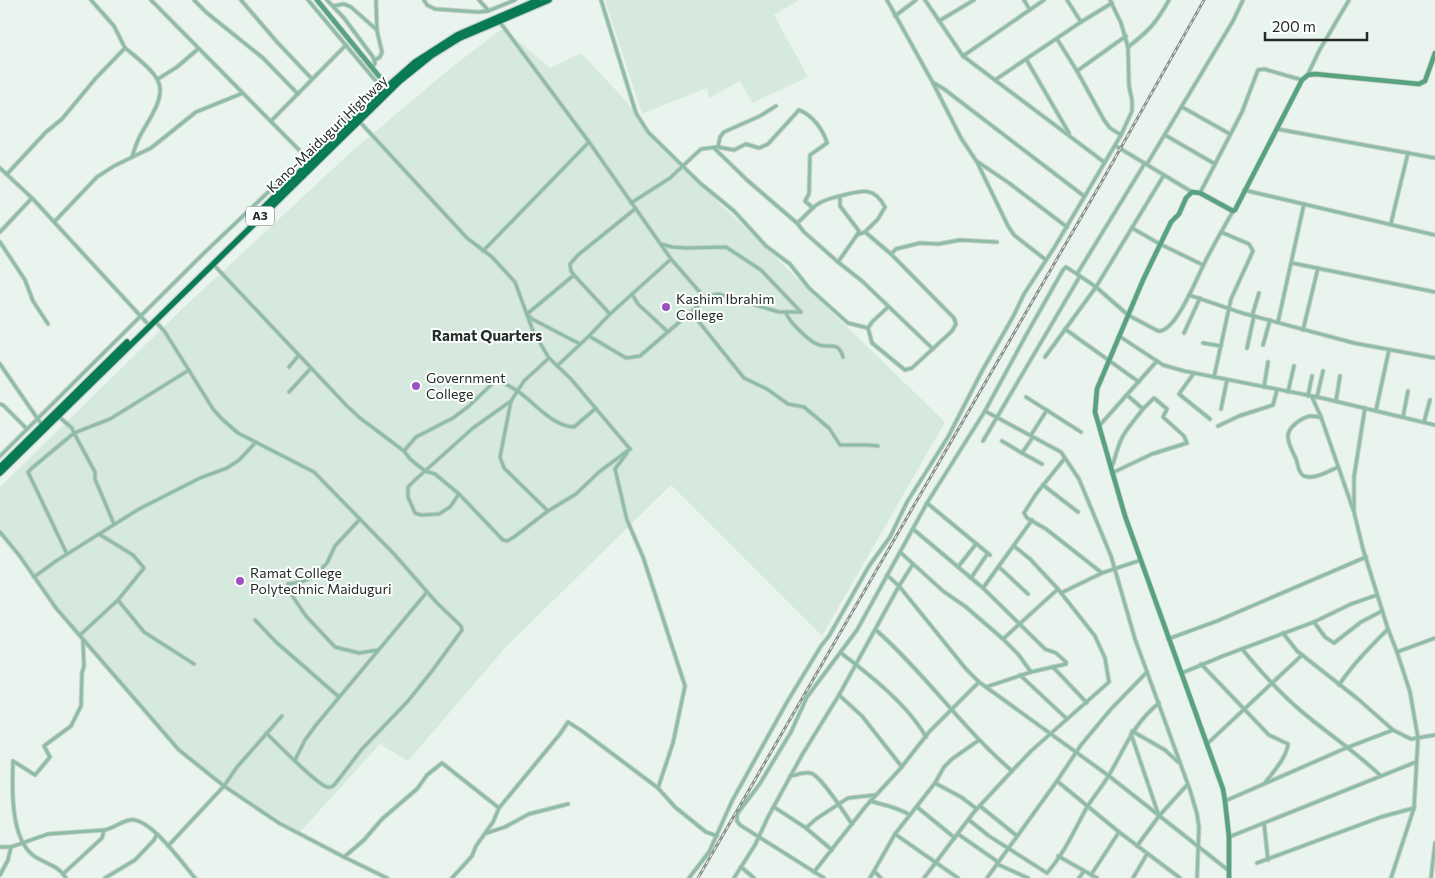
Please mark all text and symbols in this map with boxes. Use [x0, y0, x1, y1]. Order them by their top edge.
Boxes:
scale bar [1265, 10, 1368, 42]
text: 200 m [1272, 17, 1316, 35]
street label: Kano-Maiduguri Highway [263, 71, 391, 196]
road number: A3 [246, 207, 274, 226]
place label: Kashim Ibrahim College [676, 290, 774, 323]
marker: Kashim Ibrahim College [660, 301, 672, 313]
district label: Ramat Quarters [432, 326, 542, 344]
place label: Government College [426, 369, 506, 402]
marker: Government College [410, 380, 422, 392]
place label: Ramat College Polytechnic Maiduguri [250, 564, 392, 597]
marker: Ramat College Polytechnic Maiduguri [234, 575, 246, 587]

